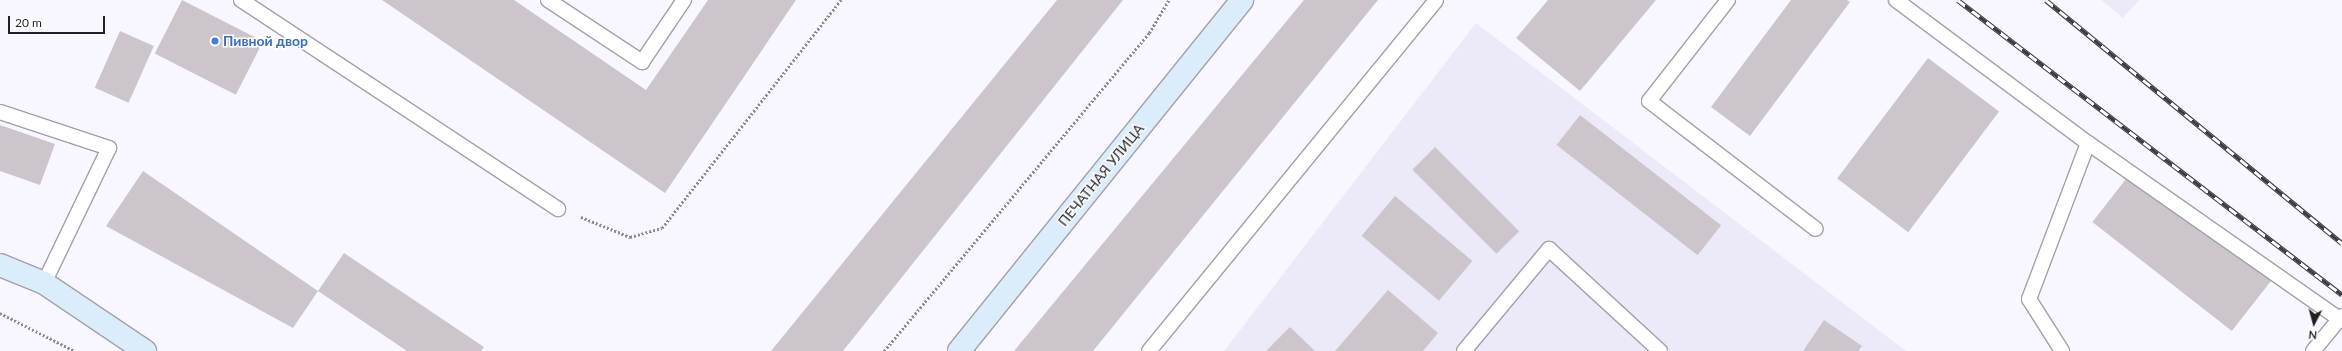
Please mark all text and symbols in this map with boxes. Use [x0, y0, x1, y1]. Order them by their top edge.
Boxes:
scale bar [10, 8, 107, 34]
text: 20 m [15, 15, 42, 30]
place label: Пивной двор [223, 33, 308, 49]
marker: Пивной двор [210, 36, 220, 46]
street label: ПЕЧАТНАЯ УЛИЦА [1055, 121, 1147, 229]
north arrow [2294, 303, 2334, 343]
text: N [2308, 329, 2318, 342]

